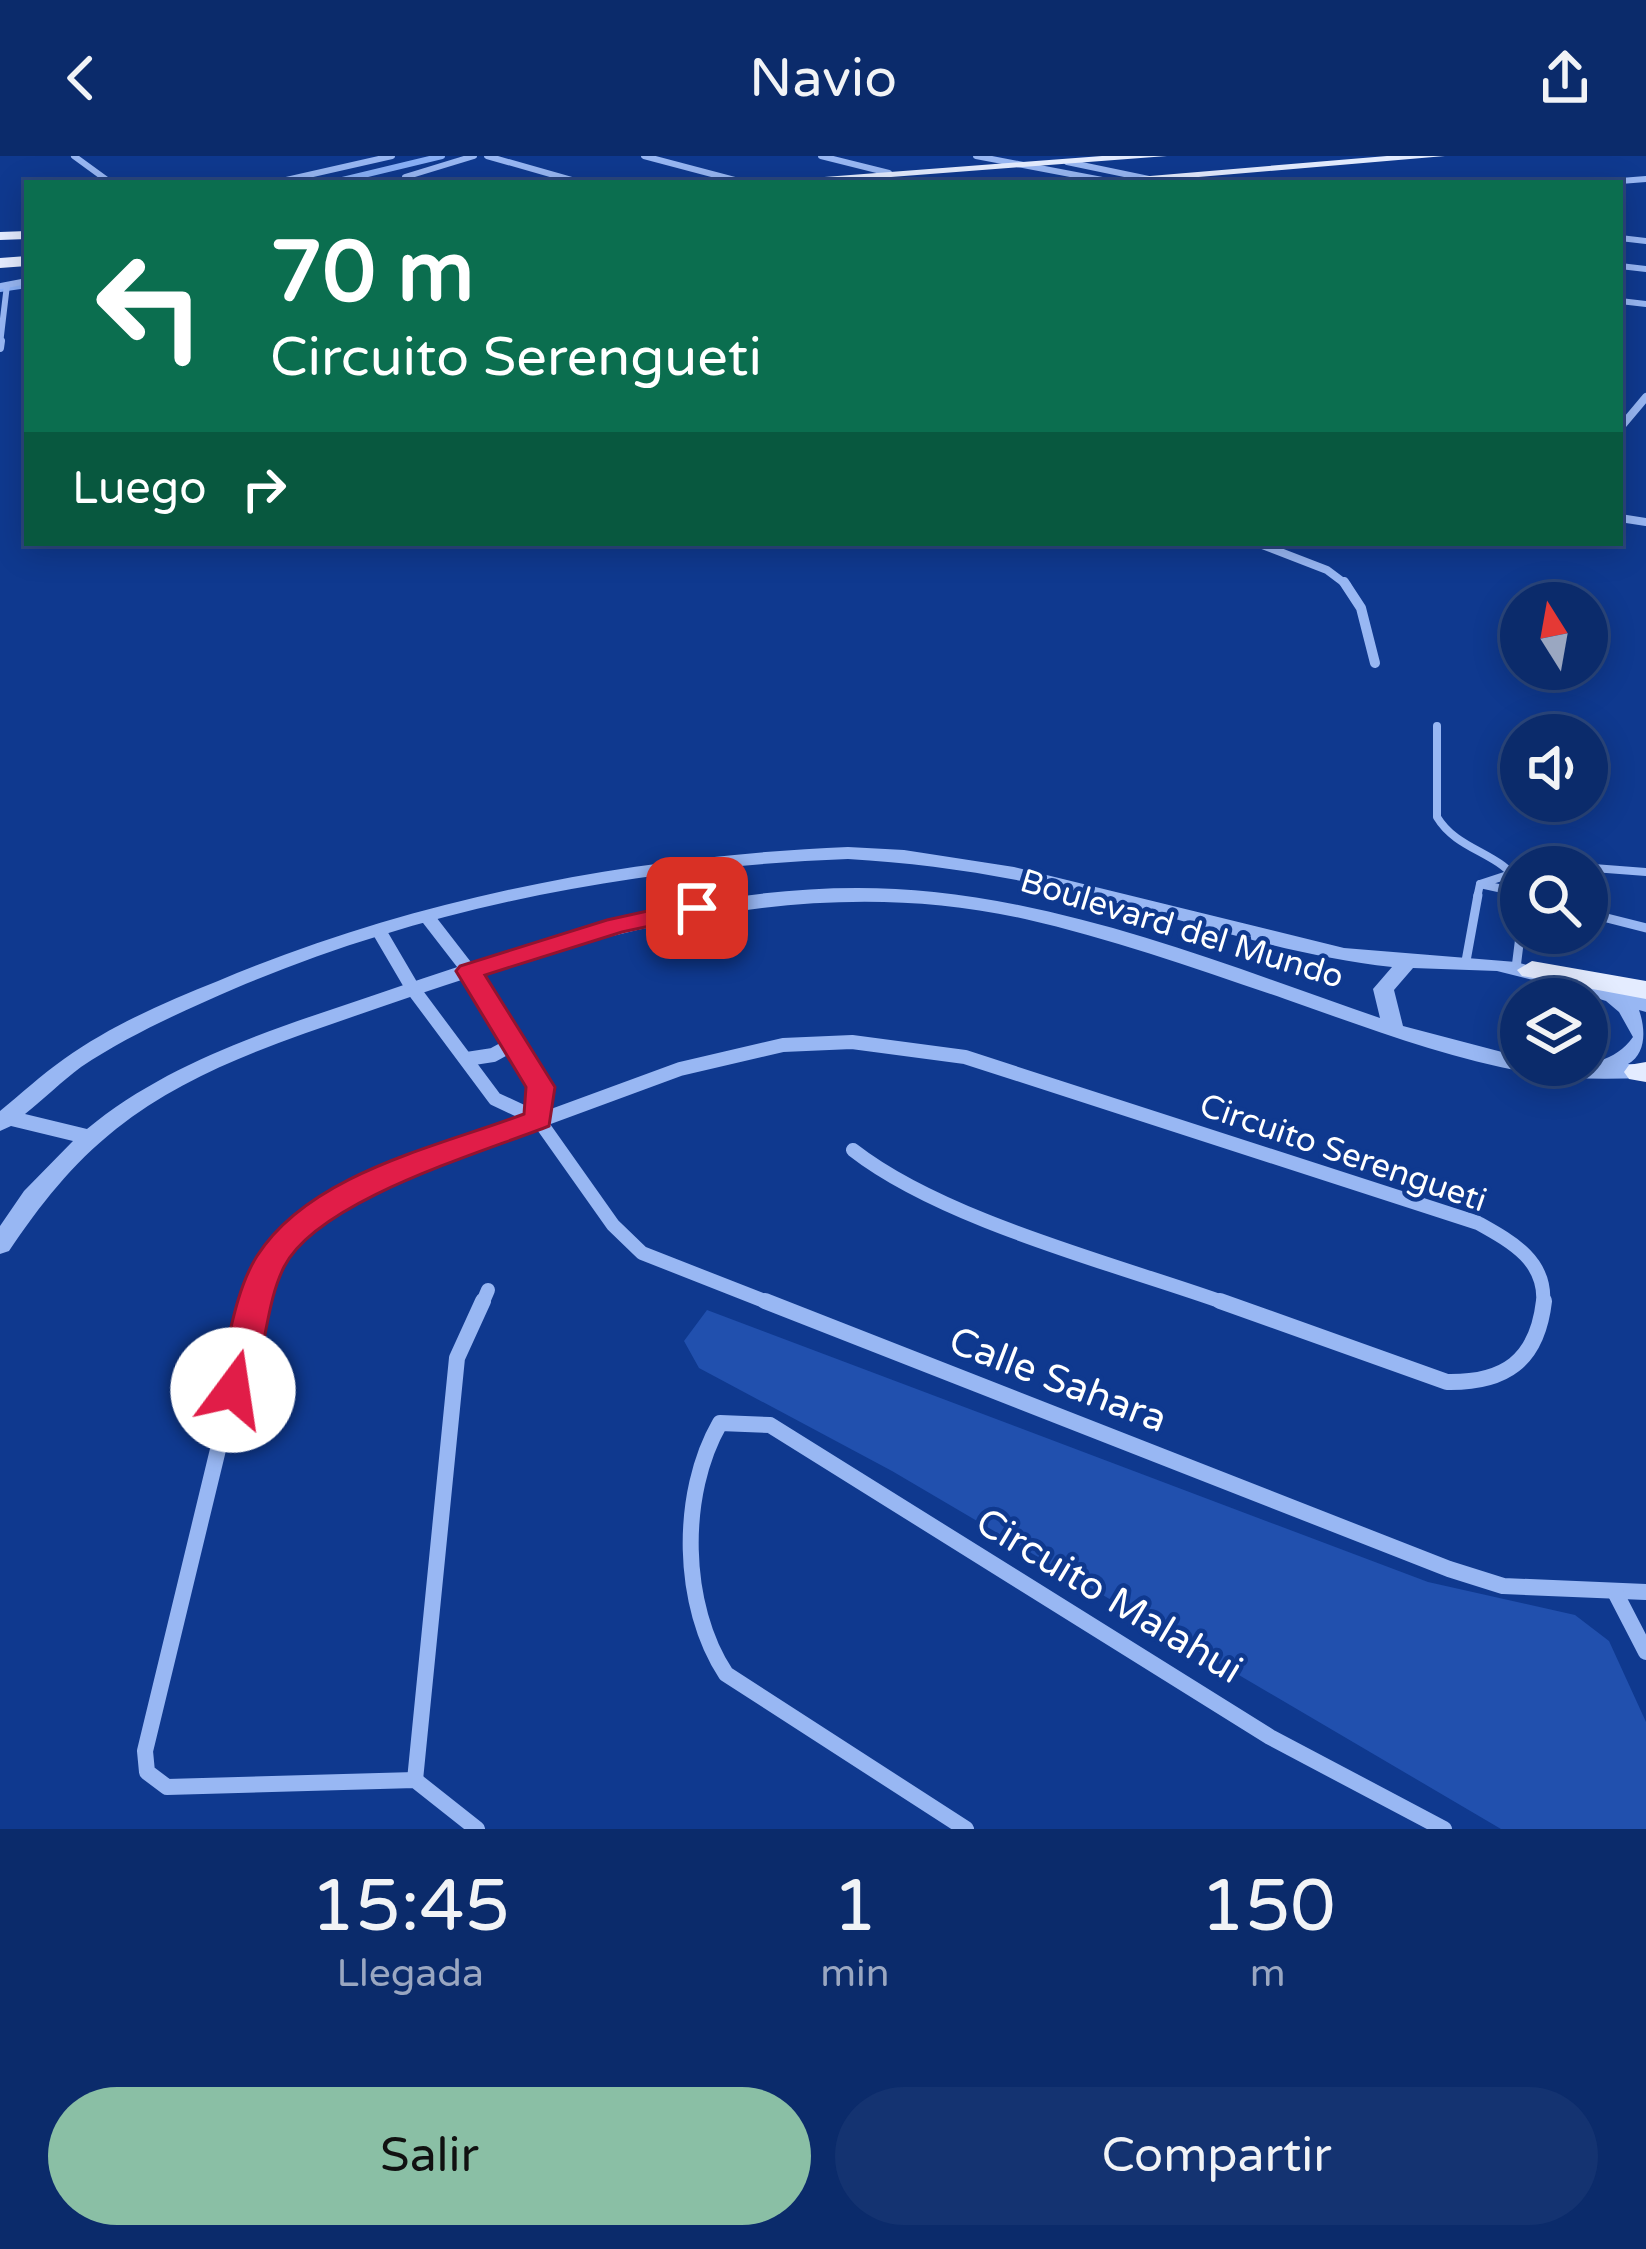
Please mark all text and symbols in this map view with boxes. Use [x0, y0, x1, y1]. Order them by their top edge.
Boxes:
icon: back [48, 45, 114, 111]
icon: share [1532, 45, 1598, 111]
text: Navio [749, 46, 897, 111]
text: 70 m [270, 223, 474, 324]
icon: left [72, 228, 228, 384]
text: Circuito Serengueti [270, 325, 762, 390]
icon: right [231, 456, 297, 522]
text: Luego [72, 462, 207, 516]
north arrow [1500, 582, 1608, 690]
map controls [1500, 582, 1608, 1086]
button: sound [1500, 714, 1608, 822]
button: search [1500, 846, 1608, 954]
pin [646, 857, 748, 959]
street label: Boulevard del Mundo [1016, 861, 1348, 997]
icon: arrive [664, 875, 730, 941]
button: layers [1500, 978, 1608, 1086]
street label: Circuito Serengueti [1195, 1086, 1491, 1220]
street label: Calle Sahara [943, 1317, 1173, 1443]
position arrow [170, 1327, 296, 1453]
street label: Circuito Malahui [967, 1498, 1251, 1694]
text: 15:45 [310, 1864, 510, 1951]
text: 1 [832, 1864, 878, 1951]
text: 150 [1200, 1864, 1336, 1951]
text: Llegada [337, 1950, 484, 1997]
text: min [820, 1950, 890, 1997]
text: m [1250, 1950, 1286, 1997]
button: Salir [48, 2087, 811, 2225]
button: Compartir [835, 2087, 1598, 2225]

